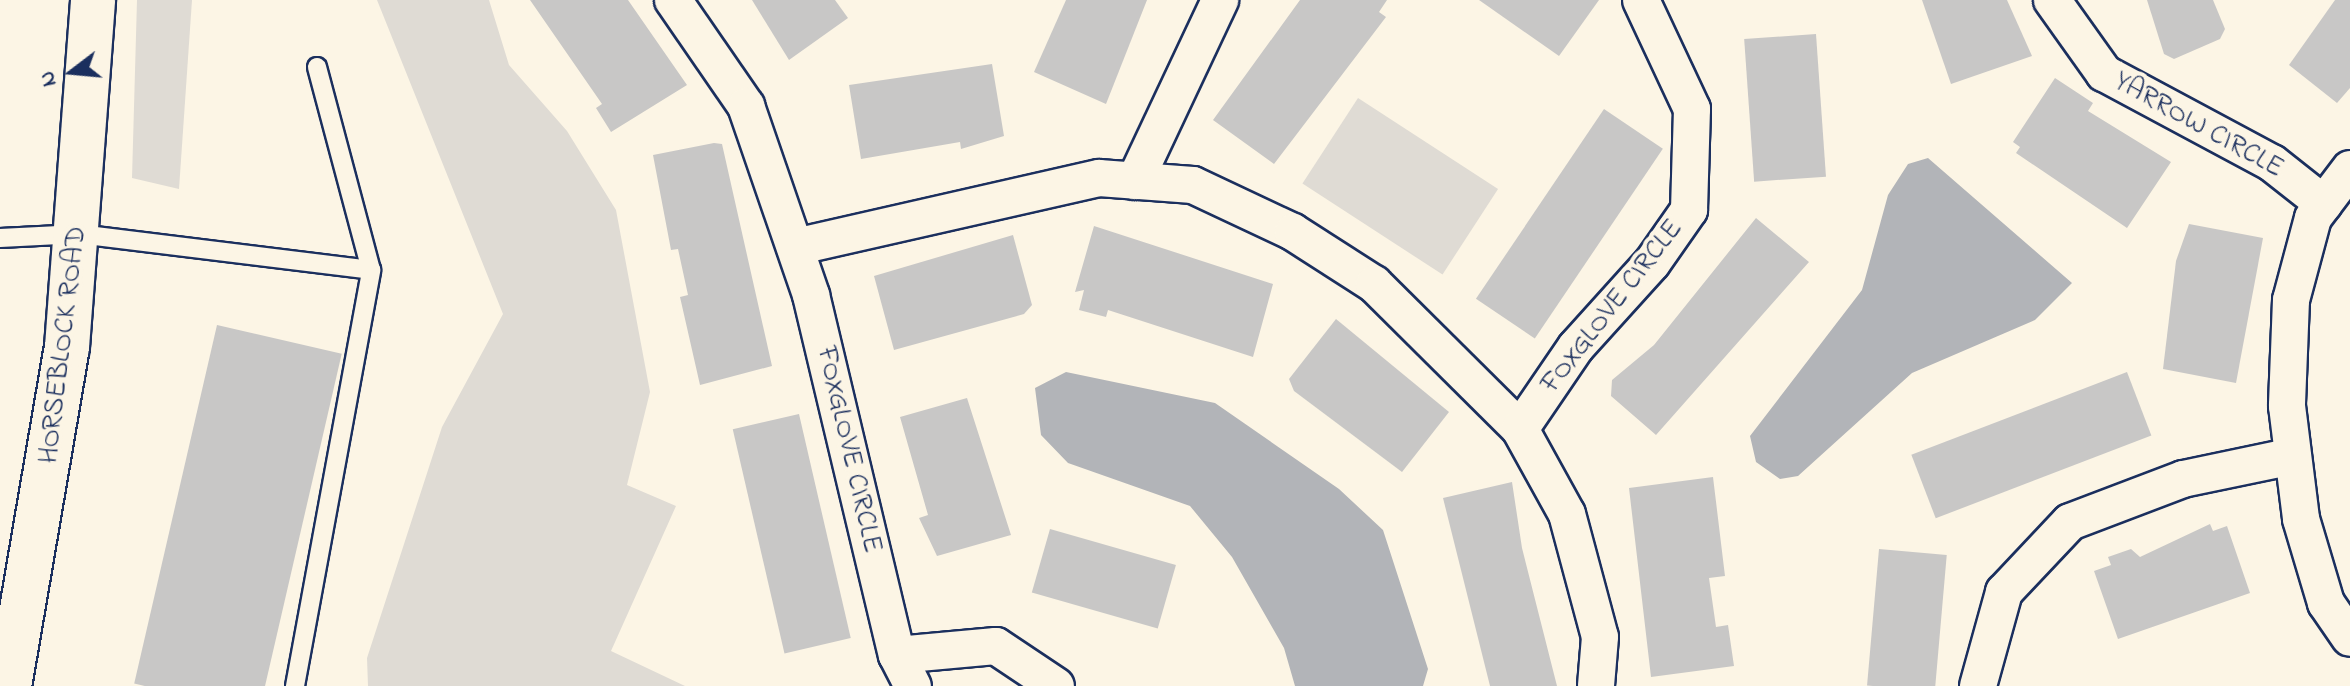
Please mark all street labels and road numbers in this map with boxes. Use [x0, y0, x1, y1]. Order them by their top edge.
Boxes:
street label: YARROW CIRCLE [2107, 66, 2289, 186]
street label: FOXGLOVE CIRCLE [1535, 214, 1691, 400]
street label: HORSEBLOCK ROAD [33, 224, 95, 466]
street label: FOXGLOVE CIRCLE [808, 343, 888, 557]

